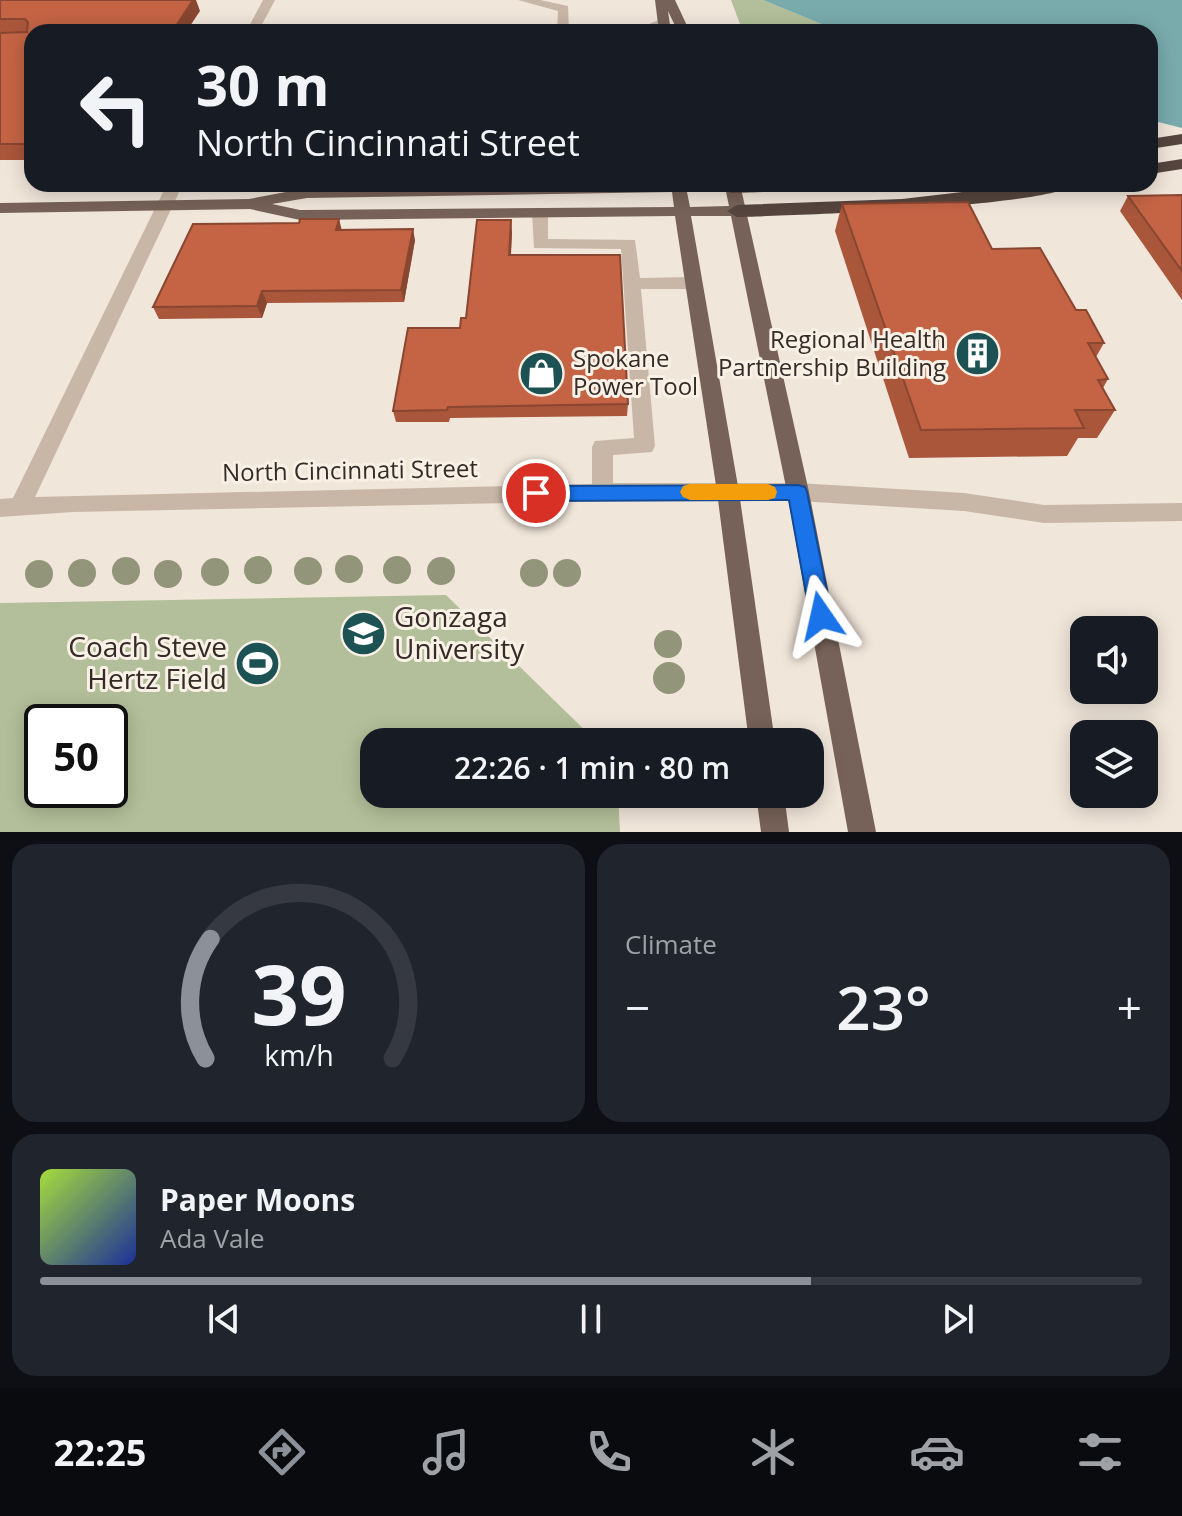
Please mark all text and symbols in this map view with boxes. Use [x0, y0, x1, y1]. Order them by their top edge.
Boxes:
text: 30 m [196, 46, 330, 122]
icon: left [64, 56, 168, 160]
text: North Cincinnati Street [196, 118, 580, 167]
place label: Regional Health Partnership Building [718, 322, 946, 383]
building icon: Regional Health Partnership Building [953, 330, 1001, 378]
place label: Spokane Power Tool [573, 341, 698, 402]
shop icon: Spokane Power Tool [518, 349, 566, 397]
street label: North Cincinnati Street [222, 451, 478, 488]
pin [502, 459, 570, 527]
icon: arrive [514, 471, 558, 515]
position arrow [779, 574, 863, 658]
place label: Gonzaga University [394, 597, 525, 667]
school or university icon: Gonzaga University [339, 609, 387, 657]
map controls [1070, 616, 1158, 808]
button: sound [1070, 616, 1158, 704]
place label: Coach Steve Hertz Field [68, 627, 227, 697]
sports icon: Coach Steve Hertz Field [234, 639, 282, 687]
speed limit sign: 50 [24, 704, 128, 808]
button: layers [1070, 720, 1158, 808]
text: 22:26 · 1 min · 80 m [454, 747, 730, 788]
text: Climate [625, 926, 717, 962]
text: 39 [251, 936, 346, 1049]
text: 23° [836, 966, 931, 1048]
text: − [625, 977, 650, 1037]
text: + [1117, 977, 1142, 1037]
text: km/h [264, 1035, 333, 1074]
text: Paper Moons [160, 1179, 355, 1220]
text: Ada Vale [160, 1220, 265, 1256]
icon: previous [202, 1297, 246, 1341]
icon: pause [569, 1297, 613, 1341]
icon: next [936, 1297, 980, 1341]
icon: directions [254, 1424, 310, 1480]
icon: music [418, 1424, 474, 1480]
icon: phone [581, 1424, 637, 1480]
icon: climate [745, 1424, 801, 1480]
icon: car [909, 1424, 965, 1480]
icon: filters [1072, 1424, 1128, 1480]
text: 22:25 [54, 1428, 146, 1477]

